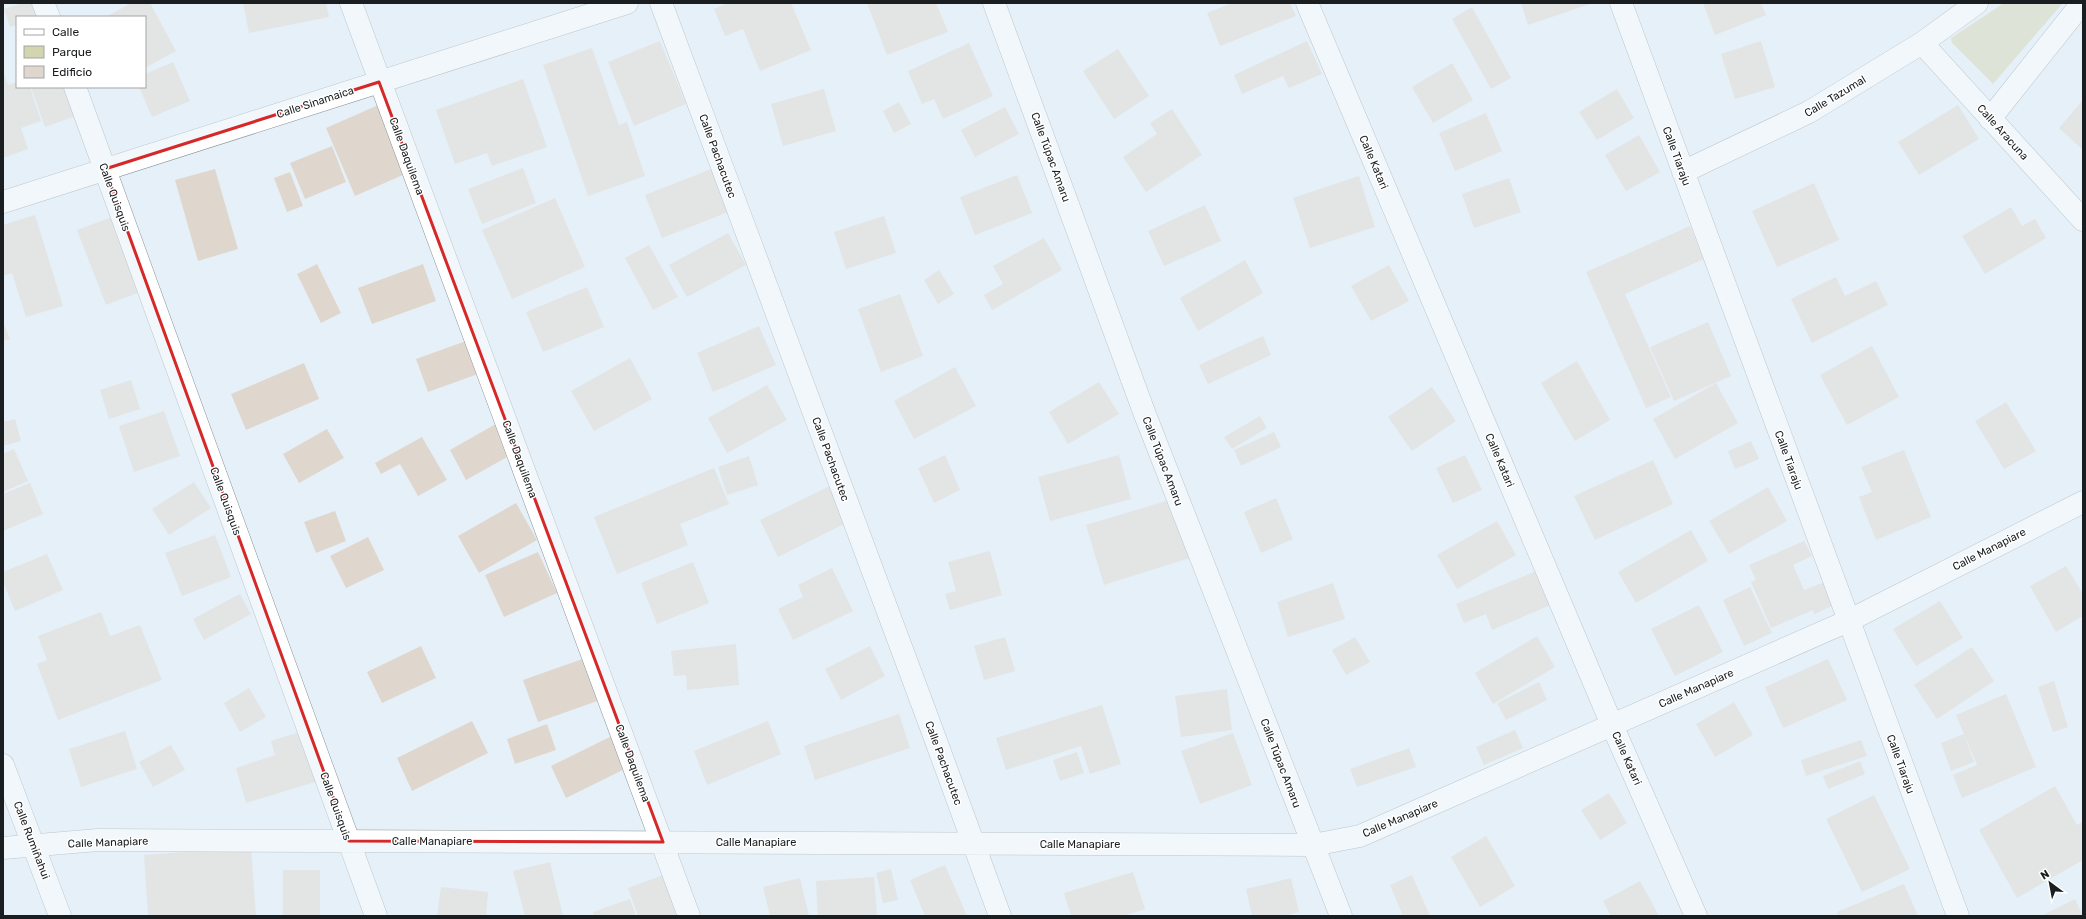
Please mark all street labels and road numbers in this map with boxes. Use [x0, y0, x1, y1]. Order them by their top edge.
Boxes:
street label: Calle Tazumal [1802, 73, 1868, 120]
street label: Calle Sinamaica [275, 84, 355, 121]
street label: Calle Aracuna [1974, 102, 2031, 163]
street label: Calle Túpac Amaru [1028, 111, 1073, 204]
street label: Calle Pachacutec [696, 112, 739, 200]
street label: Calle Daquilema [386, 116, 427, 197]
street label: Calle Tiaraju [1660, 125, 1693, 188]
street label: Calle Katari [1356, 133, 1391, 191]
street label: Calle Quisquis [96, 161, 133, 233]
street label: Calle Pachacutec [809, 415, 852, 503]
street label: Calle Túpac Amaru [1140, 415, 1186, 508]
street label: Calle Daquilema [499, 419, 540, 500]
street label: Calle Tiaraju [1772, 429, 1805, 492]
street label: Calle Katari [1482, 431, 1517, 489]
street label: Calle Quisquis [207, 465, 244, 537]
street label: Calle Manapiare [1950, 525, 2028, 574]
street label: Calle Manapiare [1657, 666, 1736, 711]
street label: Calle Túpac Amaru [1258, 717, 1304, 810]
street label: Calle Pachacutec [922, 719, 965, 807]
street label: Calle Daquilema [612, 723, 653, 804]
street label: Calle Katari [1609, 729, 1644, 787]
street label: Calle Tiaraju [1884, 733, 1917, 796]
street label: Calle Quisquis [317, 770, 354, 842]
street label: Calle Manapiare [1361, 797, 1440, 840]
street label: Calle Rumiñahui [11, 799, 52, 881]
street label: Calle Manapiare [67, 835, 149, 850]
street label: Calle Manapiare [392, 835, 472, 848]
street label: Calle Manapiare [716, 836, 796, 849]
street label: Calle Manapiare [1040, 838, 1120, 851]

